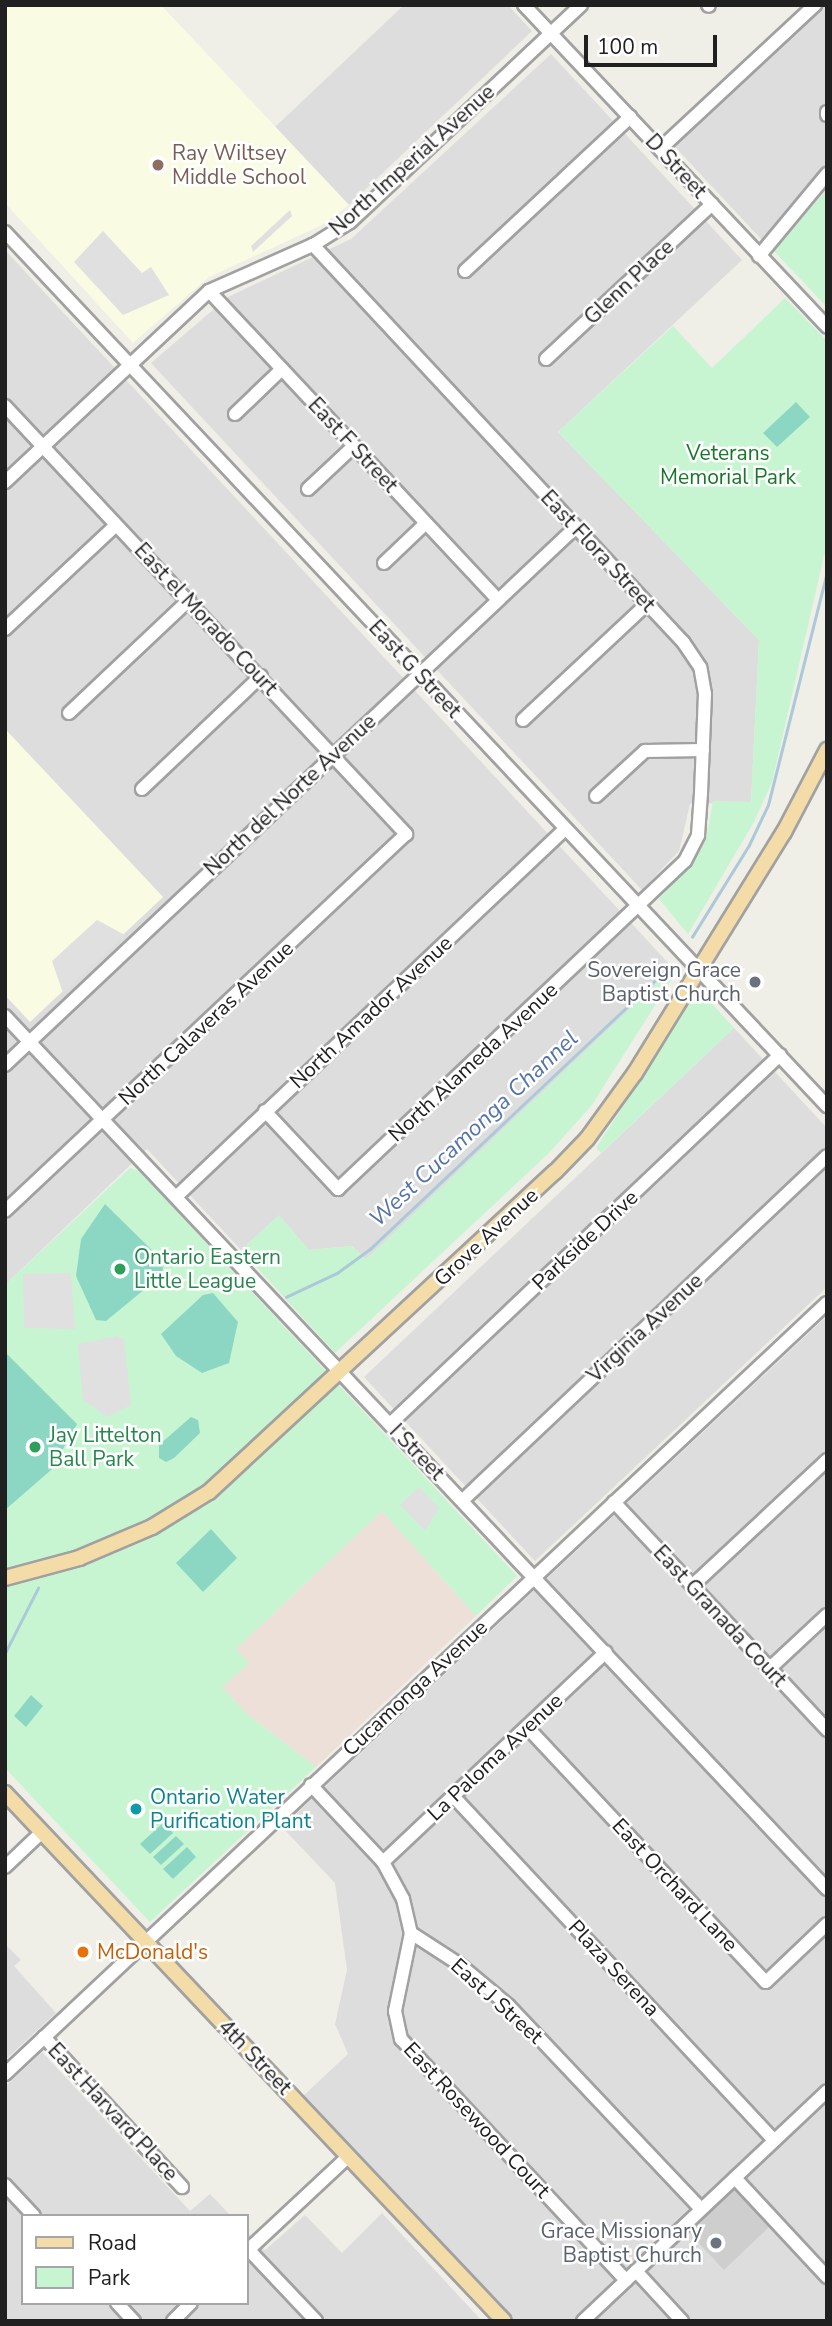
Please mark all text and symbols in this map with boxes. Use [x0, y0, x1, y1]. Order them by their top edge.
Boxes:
scale bar [587, 21, 720, 65]
text: 100 m [597, 33, 658, 61]
street label: North Imperial Avenue [324, 79, 500, 241]
street label: D Street [640, 129, 712, 203]
place label: Ray Wiltsey Middle School [172, 140, 306, 190]
marker: Ray Wiltsey Middle School [150, 157, 166, 173]
street label: Glenn Place [579, 234, 679, 330]
street label: East F Street [303, 392, 403, 498]
park label: Veterans Memorial Park [660, 440, 796, 490]
street label: East Flora Street [535, 485, 661, 617]
street label: East el Morado Court [129, 538, 283, 700]
street label: East G Street [364, 615, 466, 723]
street label: North del Norte Avenue [199, 709, 381, 881]
street label: North Amador Avenue [285, 930, 457, 1094]
street label: North Calaveras Avenue [113, 936, 299, 1110]
place label: Sovereign Grace Baptist Church [587, 957, 741, 1007]
marker: Sovereign Grace Baptist Church [747, 974, 763, 990]
street label: North Alameda Avenue [383, 977, 563, 1147]
water label: West Cucamonga Channel [364, 1025, 584, 1233]
street label: Grove Avenue [429, 1182, 543, 1292]
street label: Parkside Drive [527, 1185, 643, 1295]
place label: Ontario Eastern Little League [134, 1244, 281, 1294]
marker: Ontario Eastern Little League [112, 1261, 128, 1277]
street label: Virginia Avenue [582, 1268, 708, 1388]
street label: I Street [384, 1419, 450, 1485]
place label: Jay Littelton Ball Park [49, 1422, 162, 1472]
marker: Jay Littelton Ball Park [27, 1439, 43, 1455]
street label: East Granada Court [648, 1540, 792, 1692]
street label: Cucamonga Avenue [338, 1615, 492, 1761]
street label: La Paloma Avenue [422, 1688, 568, 1826]
place label: Ontario Water Purification Plant [150, 1784, 311, 1834]
marker: Ontario Water Purification Plant [128, 1801, 144, 1817]
street label: East Orchard Lane [607, 1813, 743, 1957]
street label: Plaza Serena [563, 1915, 665, 2021]
place label: McDonald's [97, 1939, 208, 1965]
marker: McDonald's [75, 1944, 91, 1960]
street label: East J Street [446, 1953, 548, 2049]
street label: 4th Street [213, 2014, 297, 2100]
street label: East Rosewood Court [398, 2037, 556, 2203]
street label: East Harvard Place [43, 2038, 183, 2186]
legend [21, 2214, 248, 2305]
place label: Grace Missionary Baptist Church [541, 2218, 702, 2268]
text: Road [88, 2229, 137, 2257]
marker: Grace Missionary Baptist Church [708, 2235, 724, 2251]
text: Park [88, 2264, 130, 2292]

